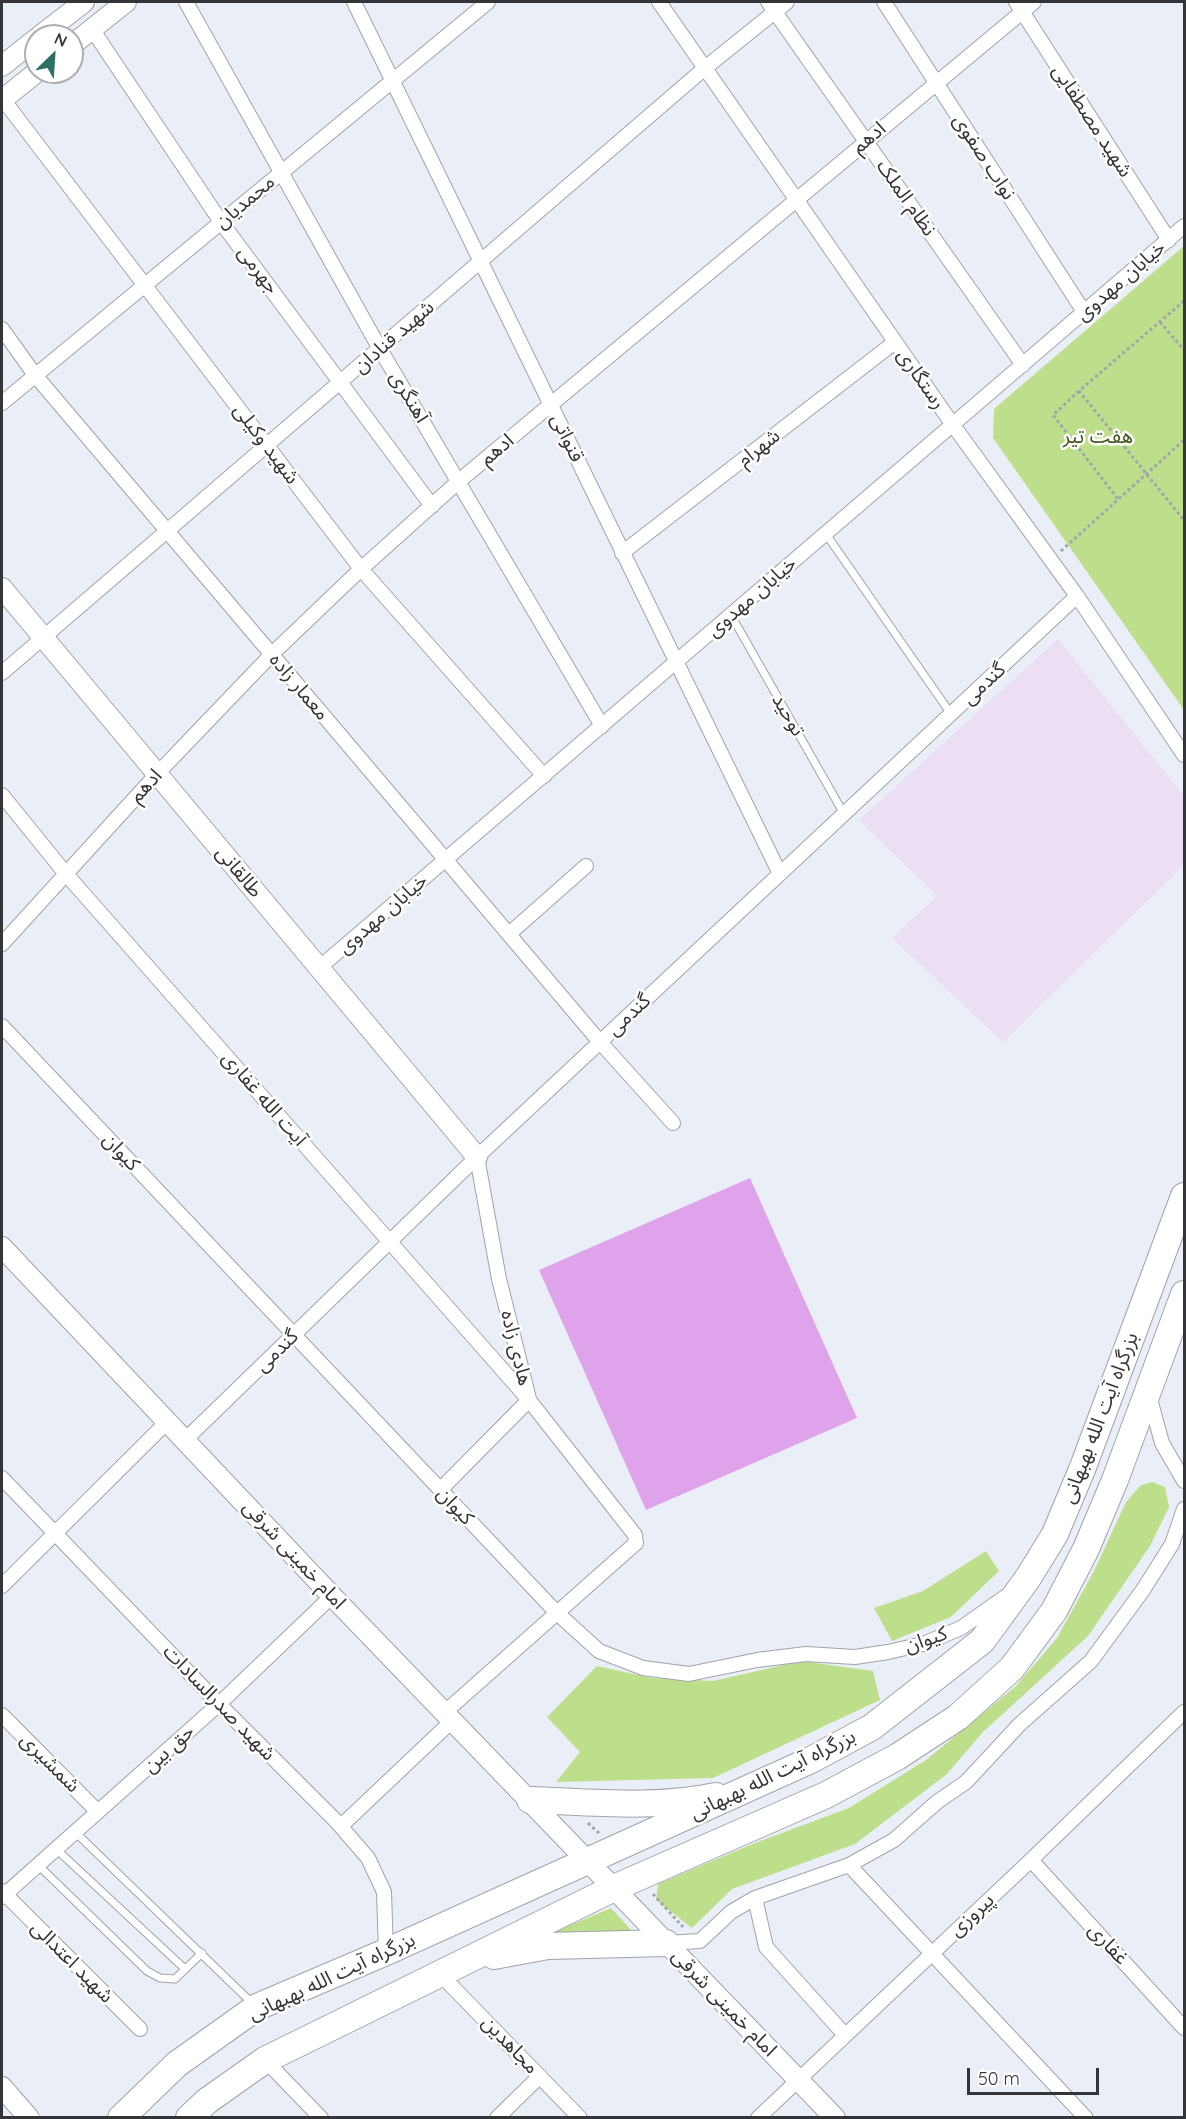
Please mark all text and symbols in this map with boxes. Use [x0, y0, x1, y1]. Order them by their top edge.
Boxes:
north arrow [24, 24, 84, 84]
text: N [51, 28, 70, 51]
street label: شهید مصطفایی [1047, 60, 1137, 182]
street label: نواب صفوی [947, 110, 1021, 204]
street label: ادهم [847, 117, 891, 159]
street label: نظام الملک [871, 155, 941, 241]
street label: محمدیان [210, 170, 280, 234]
street label: خیابان مهدوی [1071, 236, 1171, 326]
street label: جهرمی [232, 241, 284, 299]
street label: شهید قنادان [349, 295, 439, 379]
street label: رستگاری [892, 344, 950, 414]
street label: آهنگری [384, 367, 434, 427]
street label: شهید وکیلی [228, 399, 304, 489]
street label: قنواتی [545, 410, 589, 466]
street label: شهرام [733, 424, 785, 472]
park label: هفت تیر [1063, 425, 1133, 449]
street label: ادهم [475, 429, 519, 471]
street label: خیابان مهدوی [702, 552, 802, 642]
street label: معمار زاده [264, 649, 334, 725]
street label: گندمی [957, 658, 1011, 710]
street label: توحید [766, 689, 810, 741]
street label: ادهم [125, 764, 167, 808]
street label: طالقانی [210, 841, 268, 903]
street label: خیابان مهدوی [333, 869, 433, 959]
street label: گندمی [602, 989, 656, 1041]
street label: آیت الله غفاری [216, 1047, 312, 1151]
street label: کیوان [97, 1128, 145, 1176]
street label: هادی زاده [495, 1308, 537, 1388]
street label: گندمی [250, 1325, 304, 1377]
street label: بزرگراه آیت الله بهبهانی [1056, 1329, 1144, 1507]
street label: کیوان [431, 1482, 479, 1530]
street label: امام خمینی شرقی [237, 1495, 351, 1615]
street label: کیوان [901, 1622, 951, 1658]
street label: شهید صدرالسادات [158, 1640, 280, 1766]
street label: حق بین [138, 1720, 200, 1778]
street label: بزرگراه آیت الله بهبهانی [686, 1724, 860, 1826]
street label: شمشیری [15, 1728, 85, 1798]
street label: پیروزی [944, 1888, 1000, 1942]
street label: شهید اعتدالی [26, 1916, 118, 2008]
street label: غفاری [1083, 1918, 1133, 1970]
street label: بزرگراه آیت الله بهبهانی [245, 1928, 419, 2026]
street label: امام خمینی شرقی [666, 1944, 782, 2062]
street label: مجاهدین [476, 2011, 544, 2079]
scale bar [970, 2056, 1102, 2094]
text: 50 m [978, 2067, 1020, 2090]

